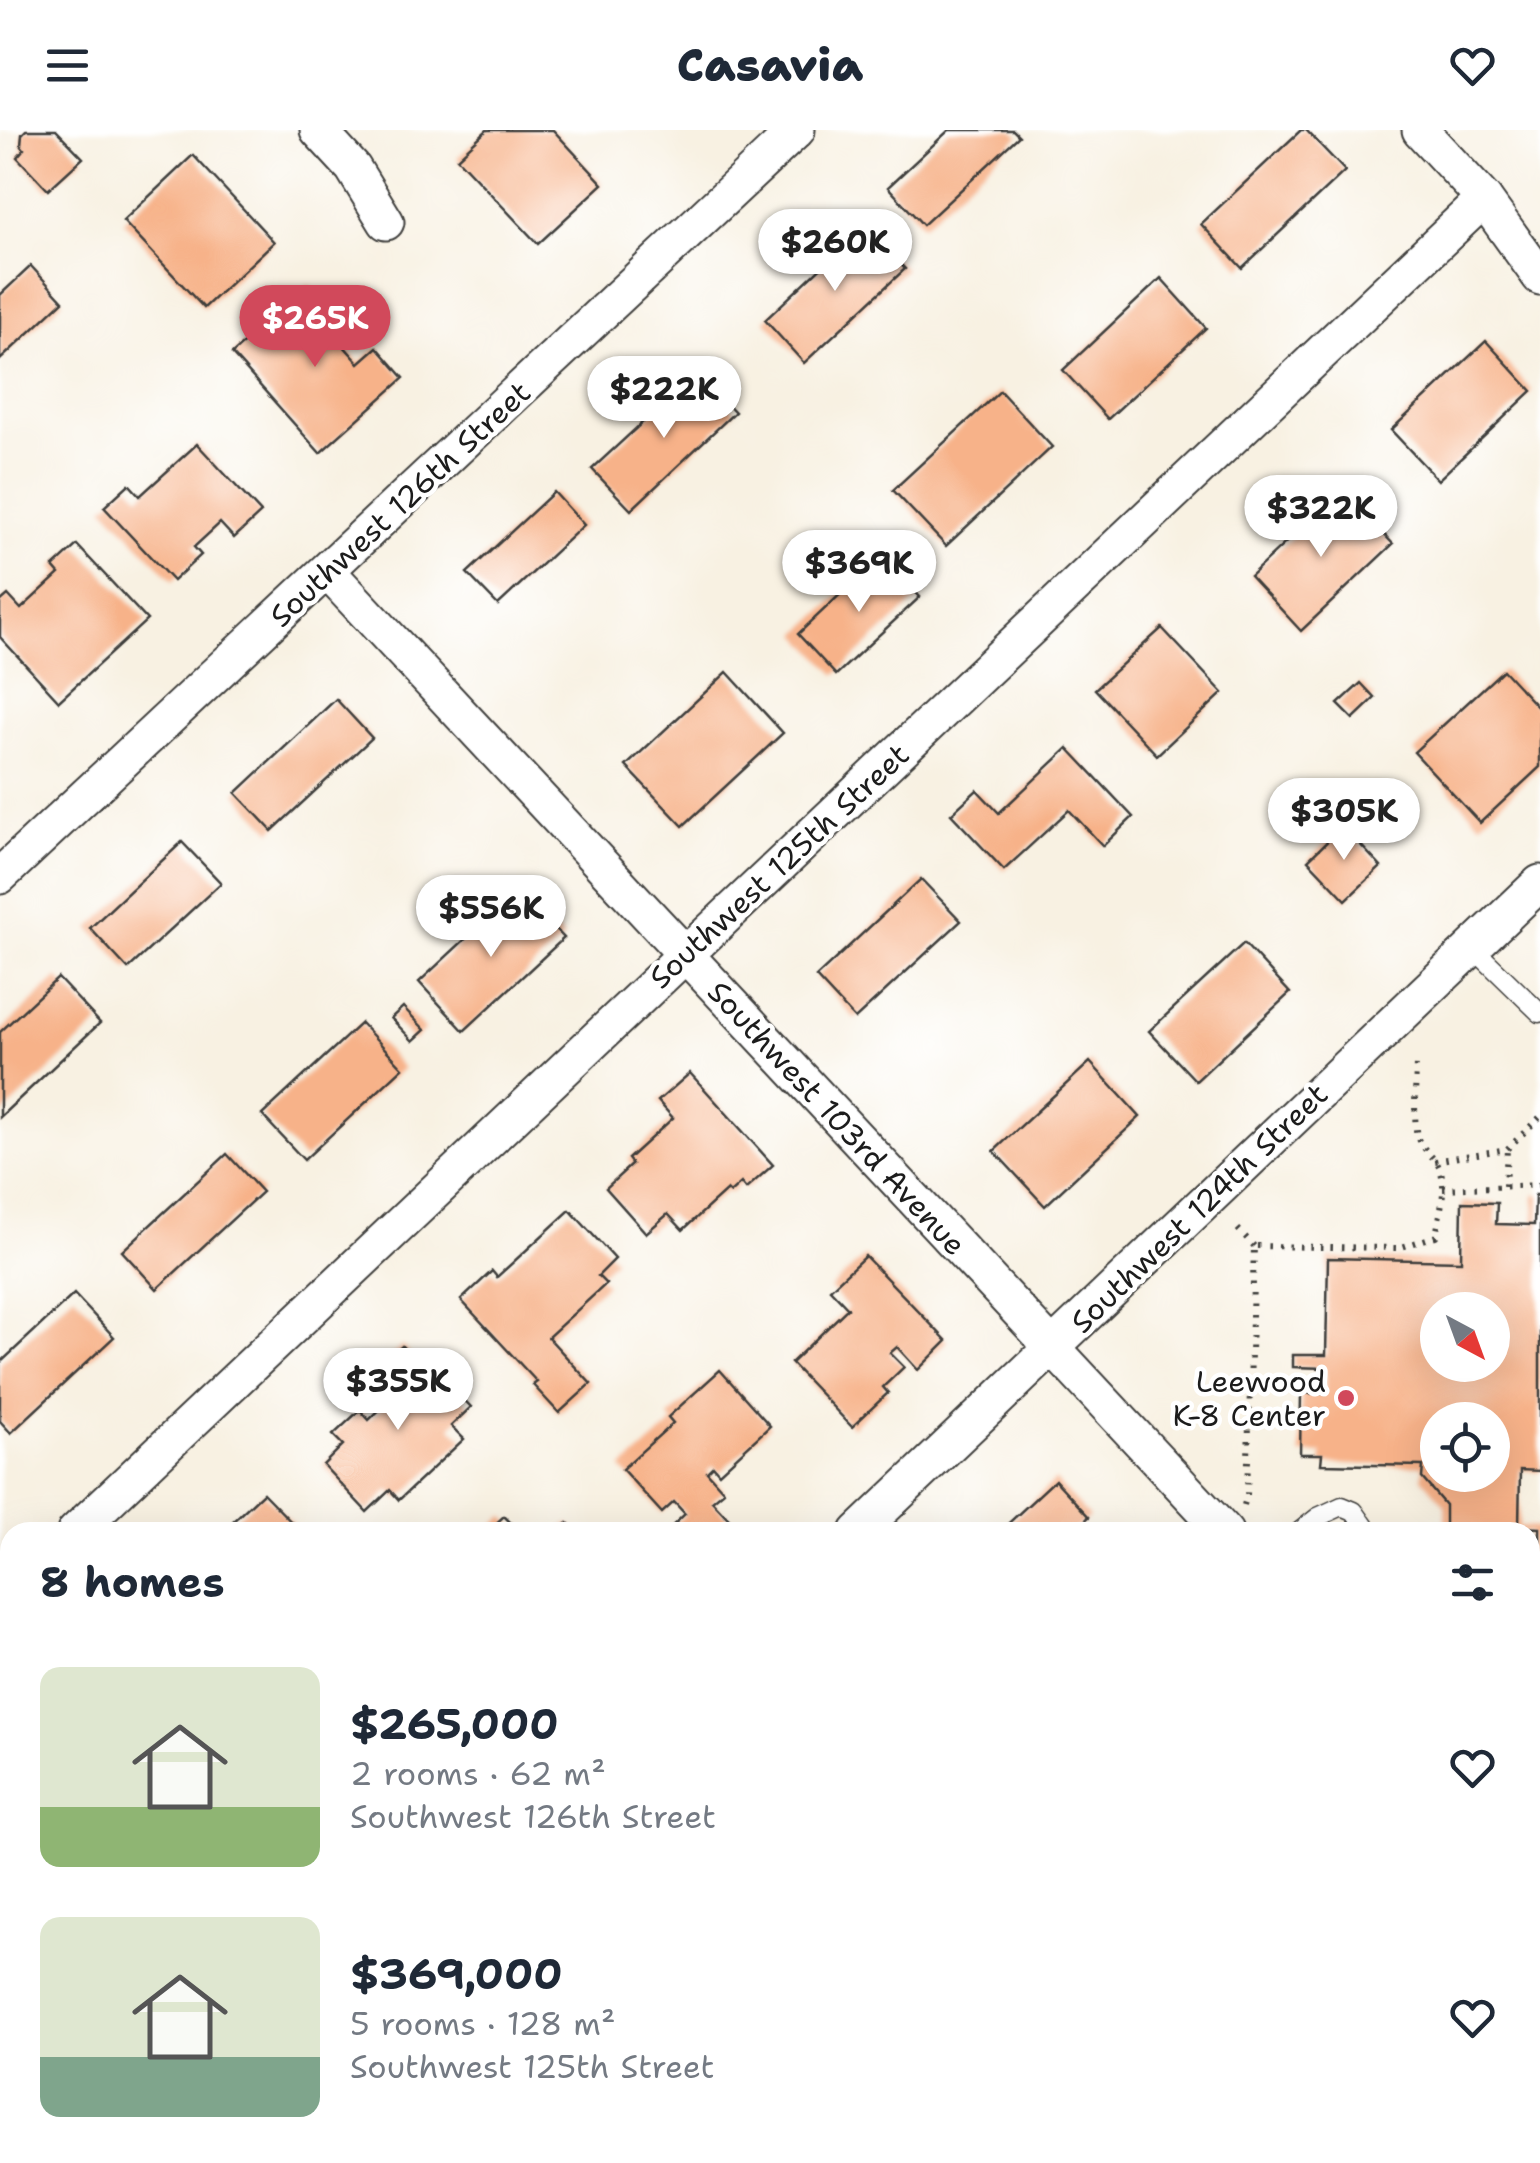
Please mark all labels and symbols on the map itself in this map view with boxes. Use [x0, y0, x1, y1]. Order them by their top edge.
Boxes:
pin: $260K [765, 209, 905, 294]
pin: $265K [245, 285, 385, 370]
pin: $222K [594, 356, 734, 441]
street label: Southwest 126th Street [261, 372, 539, 636]
pin: $322K [1251, 475, 1391, 560]
pin: $369K [789, 530, 929, 615]
street label: Southwest 125th Street [640, 734, 918, 998]
pin: $305K [1274, 778, 1414, 863]
pin: $556K [421, 875, 561, 960]
street label: Southwest 103rd Avenue [699, 972, 975, 1264]
street label: Southwest 124th Street [1061, 1074, 1337, 1342]
north arrow [1420, 1292, 1510, 1382]
pin: $355K [328, 1348, 468, 1433]
place label: Leewood K-8 Center [1172, 1361, 1326, 1436]
marker: Leewood K-8 Center [1335, 1387, 1357, 1409]

